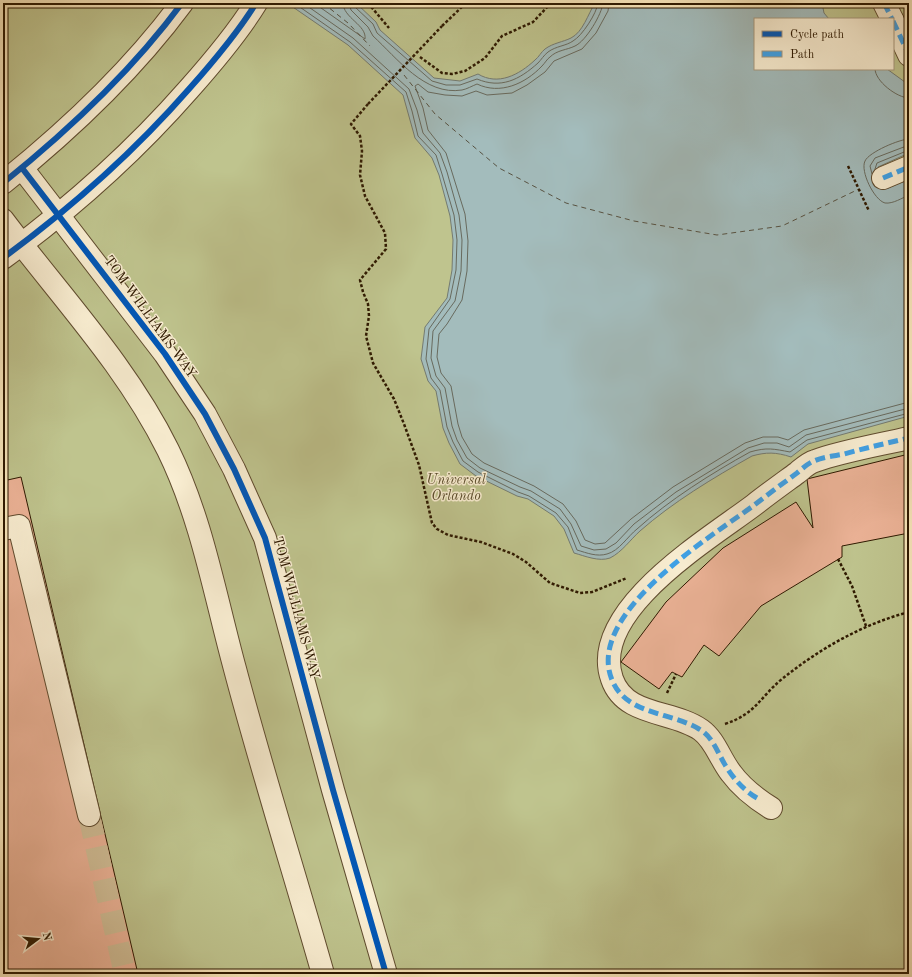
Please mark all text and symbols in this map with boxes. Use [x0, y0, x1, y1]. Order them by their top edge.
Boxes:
legend [754, 18, 894, 70]
text: Cycle path [790, 29, 845, 41]
text: Path [790, 49, 815, 61]
street label: TOM WILLIAMS WAY [101, 253, 199, 381]
park label: Universal Orlando [426, 473, 486, 503]
street label: TOM WILLIAMS WAY [270, 535, 322, 681]
north arrow [18, 919, 58, 959]
text: N [40, 931, 53, 943]

